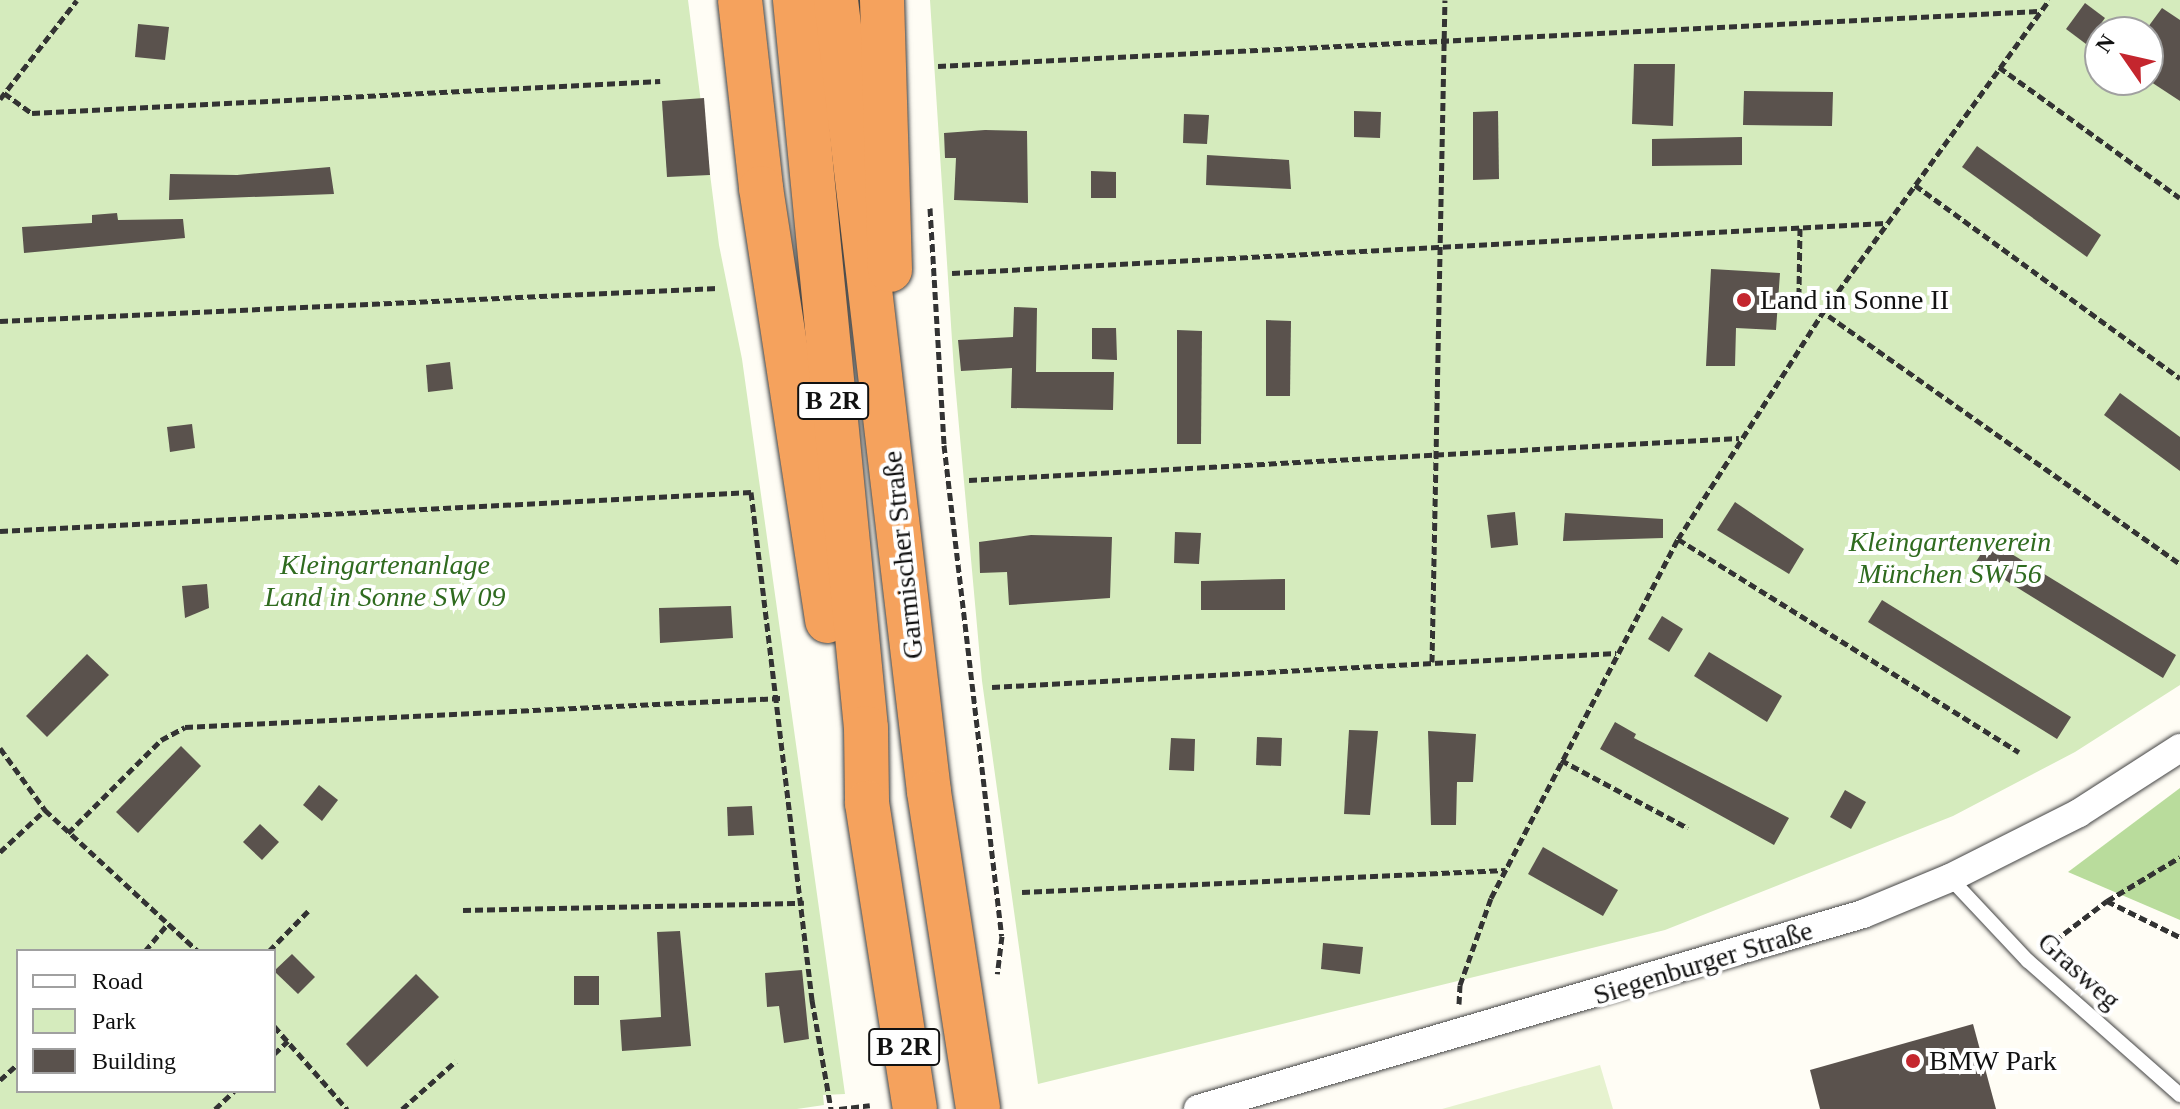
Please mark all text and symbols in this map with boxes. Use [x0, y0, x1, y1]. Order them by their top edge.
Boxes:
north arrow [2084, 16, 2164, 96]
text: N [2091, 30, 2120, 57]
place label: Land in Sonne II [1760, 283, 1949, 317]
marker: Land in Sonne II [1735, 291, 1753, 309]
road number: B 2R [797, 379, 869, 423]
street label: Garmischer Straße [875, 449, 931, 661]
park label: Kleingartenverein München SW 56 [1849, 525, 2051, 591]
park label: Kleingartenanlage Land in Sonne SW 09 [264, 548, 506, 614]
street label: Siegenburger Straße [1589, 914, 1817, 1012]
street label: Grasweg [2031, 925, 2127, 1017]
legend [16, 949, 276, 1093]
text: Road [92, 968, 143, 994]
text: Park [92, 1008, 136, 1034]
road number: B 2R [868, 1025, 940, 1069]
place label: BMW Park [1929, 1044, 2057, 1078]
text: Building [92, 1048, 176, 1074]
marker: BMW Park [1904, 1052, 1922, 1070]

